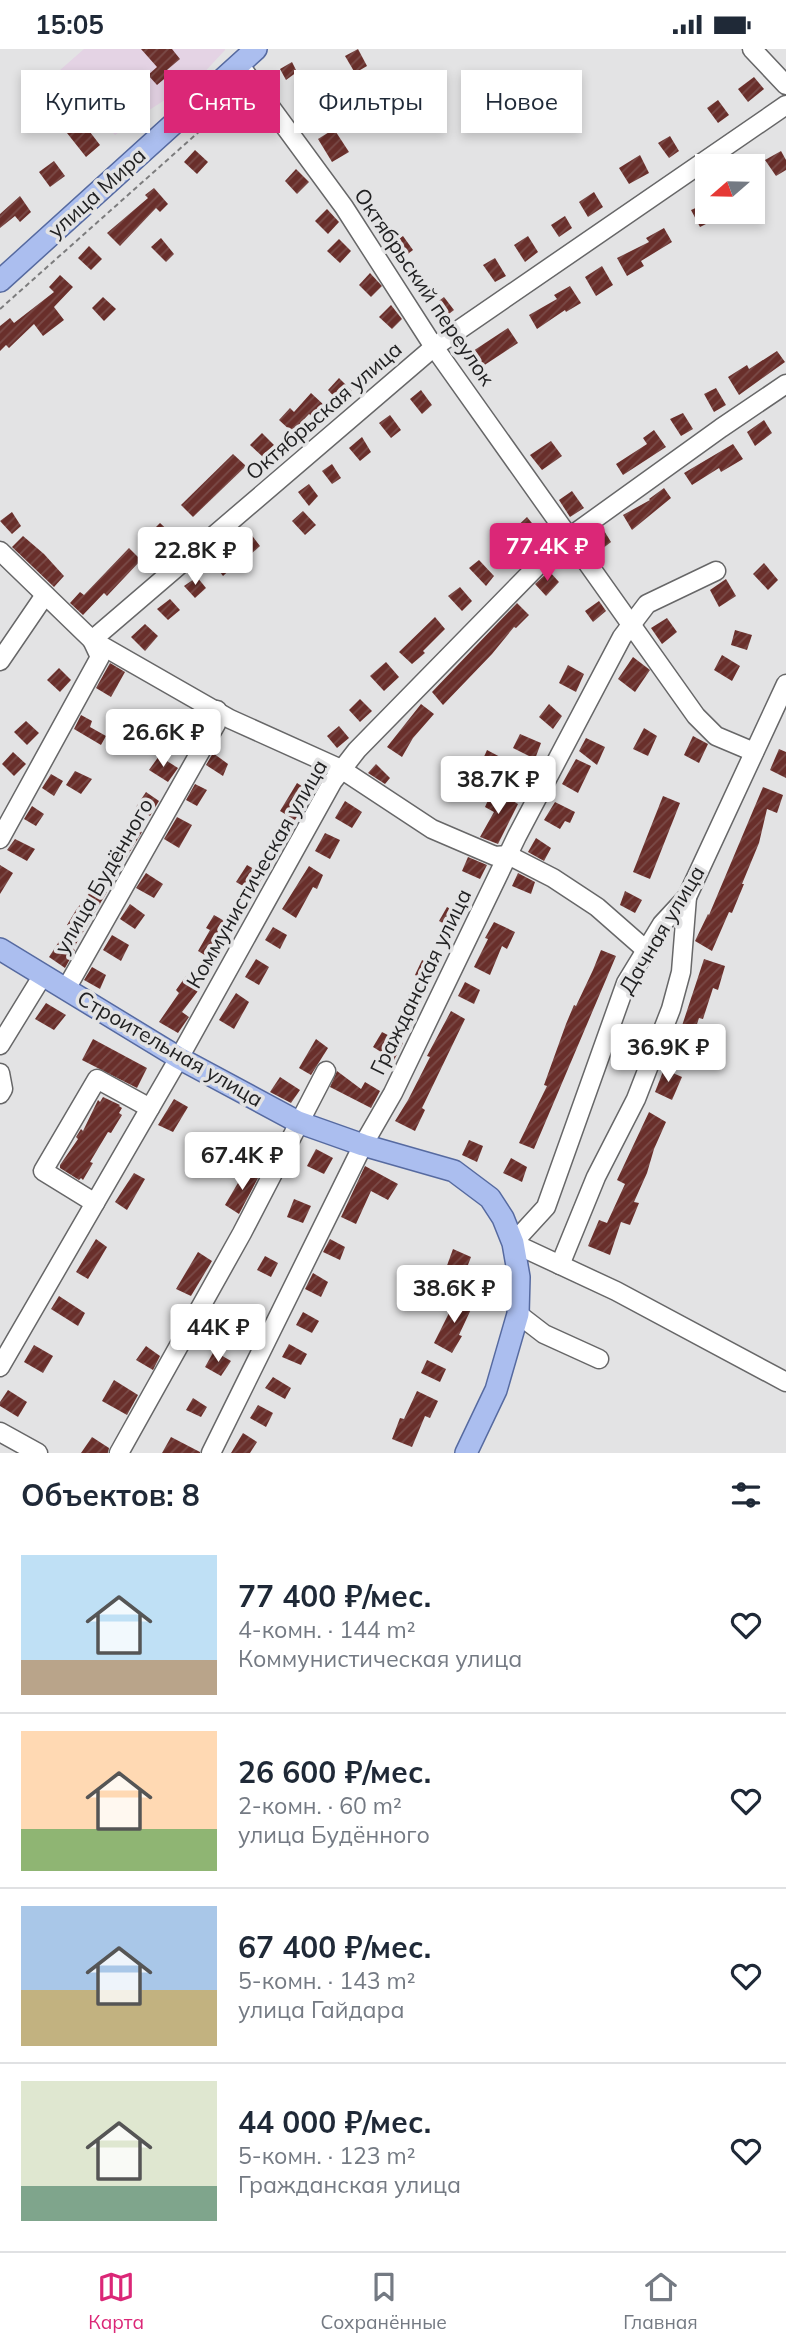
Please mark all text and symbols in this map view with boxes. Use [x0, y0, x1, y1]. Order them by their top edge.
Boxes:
text: 15:05 [35, 8, 104, 41]
chip: Купить [21, 70, 150, 133]
chip: Снять [164, 70, 280, 133]
chip: Фильтры [294, 70, 447, 133]
chip: Новое [461, 70, 582, 133]
street label: улица Мира [42, 142, 151, 243]
north arrow [695, 154, 765, 224]
map controls [695, 154, 765, 224]
street label: Октябрьский переулок [349, 183, 501, 391]
street label: Октябрьская улица [240, 335, 407, 485]
pin: 77.4K ₽ [482, 524, 612, 583]
pin: 22.8K ₽ [130, 527, 260, 587]
text: 77.4K ₽ [506, 531, 588, 560]
text: 22.8K ₽ [154, 535, 236, 564]
pin: 26.6K ₽ [98, 709, 228, 769]
text: 26.6K ₽ [122, 717, 204, 746]
street label: Коммунистическая улица [180, 755, 332, 992]
pin: 38.7K ₽ [433, 757, 563, 816]
text: 38.7K ₽ [457, 764, 539, 793]
street label: улица Будённого [48, 793, 158, 958]
street label: Дачная улица [613, 861, 710, 998]
street label: Гражданская улица [364, 884, 476, 1079]
street label: Строительная улица [73, 984, 268, 1112]
pin: 36.9K ₽ [603, 1025, 733, 1084]
text: 36.9K ₽ [627, 1032, 709, 1061]
pin: 67.4K ₽ [177, 1133, 307, 1192]
text: 67.4K ₽ [201, 1140, 283, 1169]
pin: 38.6K ₽ [389, 1265, 519, 1325]
text: 38.6K ₽ [413, 1273, 495, 1302]
pin: 44K ₽ [169, 1305, 267, 1364]
text: 44K ₽ [186, 1312, 250, 1341]
text: Объектов: 8 [21, 1476, 200, 1514]
icon: filters [727, 1476, 765, 1514]
text: 77 400 ₽/мес. [238, 1577, 431, 1615]
icon: home [77, 1583, 161, 1667]
icon: heart [727, 1606, 765, 1644]
text: 4-комн. · 144 m² [238, 1615, 416, 1644]
text: Коммунистическая улица [238, 1644, 522, 1673]
text: 26 600 ₽/мес. [238, 1753, 431, 1791]
icon: home [77, 1759, 161, 1843]
icon: heart [727, 1782, 765, 1820]
text: 2-комн. · 60 m² [238, 1791, 402, 1820]
text: улица Будённого [238, 1820, 430, 1849]
text: 67 400 ₽/мес. [238, 1928, 431, 1966]
icon: home [77, 1934, 161, 2018]
icon: heart [727, 1957, 765, 1995]
text: 5-комн. · 143 m² [238, 1966, 416, 1995]
text: улица Гайдара [238, 1995, 404, 2024]
text: 44 000 ₽/мес. [238, 2103, 431, 2141]
icon: home [77, 2109, 161, 2193]
icon: heart [727, 2132, 765, 2170]
text: 5-комн. · 123 m² [238, 2141, 416, 2170]
text: Гражданская улица [238, 2170, 461, 2199]
tab: Карта [88, 2268, 144, 2334]
tab: Сохранённые [320, 2268, 447, 2334]
tab: Главная [623, 2268, 698, 2334]

